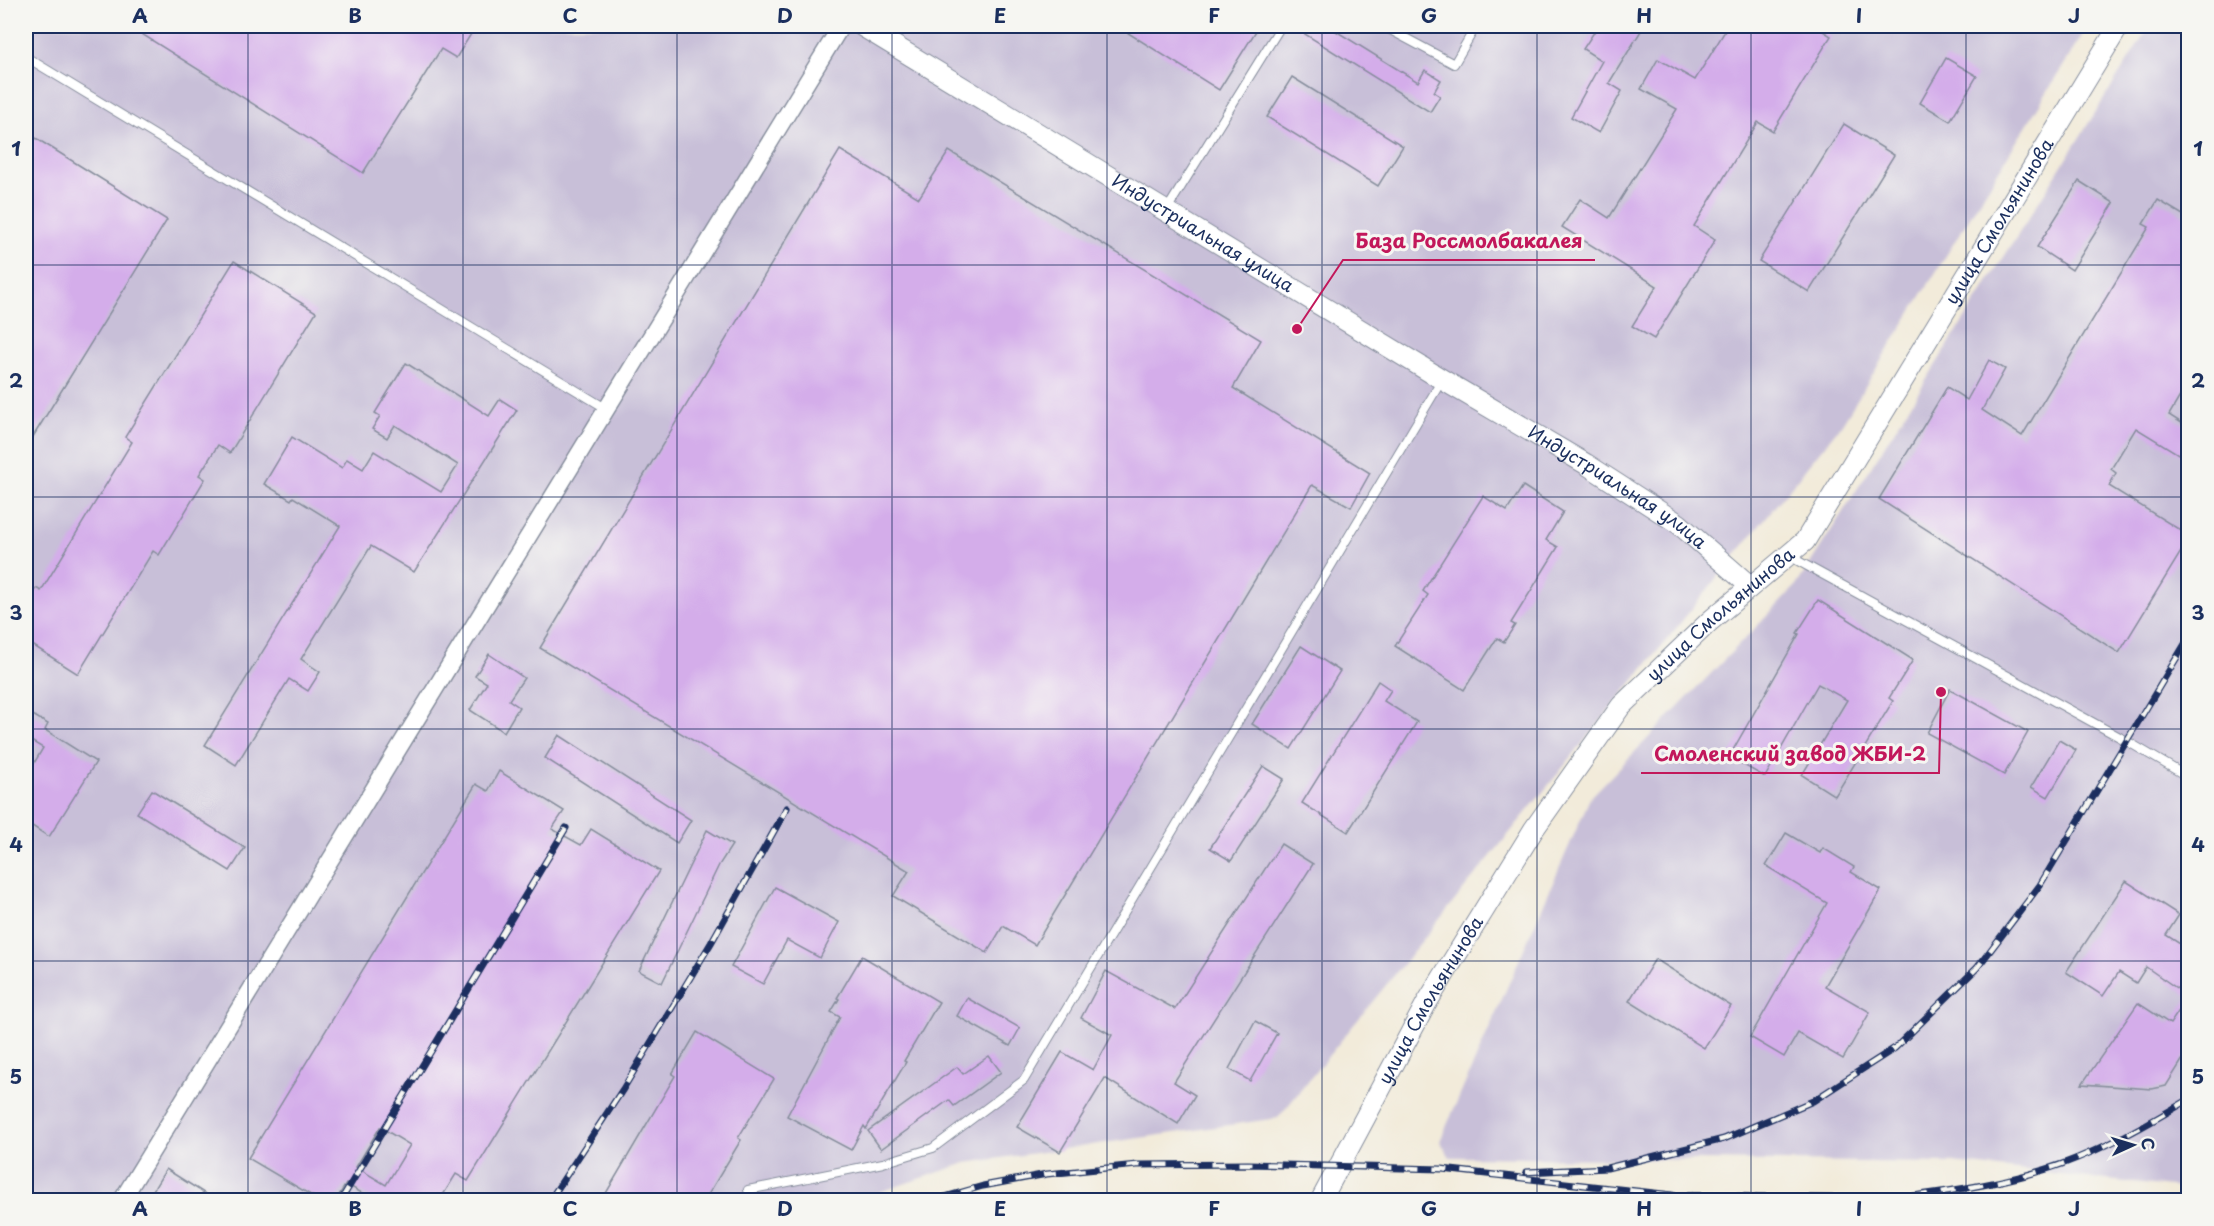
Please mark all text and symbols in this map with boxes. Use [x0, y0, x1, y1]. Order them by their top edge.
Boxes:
text: A [132, 0, 148, 30]
text: B [348, 0, 362, 30]
text: C [562, 0, 578, 30]
text: D [777, 0, 793, 30]
text: E [994, 0, 1006, 30]
text: F [1208, 0, 1220, 30]
text: G [1421, 0, 1437, 30]
text: H [1636, 0, 1652, 30]
text: I [1856, 0, 1862, 30]
text: J [2068, 0, 2080, 30]
street label: улица Смольянинова [1937, 132, 2060, 309]
text: 1 [11, 133, 21, 163]
text: 1 [2193, 133, 2203, 163]
street label: Индустриальная улица [1107, 167, 1300, 298]
callout: База Россмолбакалея [1343, 222, 1595, 260]
text: База Россмолбакалея [1355, 225, 1583, 255]
text: 2 [9, 365, 23, 395]
text: 2 [2191, 365, 2205, 395]
street label: Индустриальная улица [1523, 418, 1714, 555]
street label: улица Смольянинова [1640, 540, 1800, 687]
text: 3 [9, 597, 23, 627]
text: 3 [2191, 597, 2205, 627]
callout: Смоленский завод ЖБИ-2 [1641, 735, 1939, 773]
text: Смоленский завод ЖБИ-2 [1654, 738, 1926, 768]
text: 4 [9, 829, 23, 859]
text: 4 [2191, 829, 2205, 859]
street label: улица Смольянинова [1371, 910, 1490, 1088]
text: 5 [10, 1061, 22, 1091]
text: 5 [2192, 1061, 2204, 1091]
north arrow [2103, 1115, 2163, 1175]
text: С [2137, 1137, 2161, 1151]
text: A [132, 1193, 148, 1223]
text: B [348, 1193, 362, 1223]
text: C [562, 1193, 578, 1223]
text: D [777, 1193, 793, 1223]
text: E [994, 1193, 1006, 1223]
text: F [1208, 1193, 1220, 1223]
text: G [1421, 1193, 1437, 1223]
text: H [1636, 1193, 1652, 1223]
text: I [1856, 1193, 1862, 1223]
text: J [2068, 1193, 2080, 1223]

